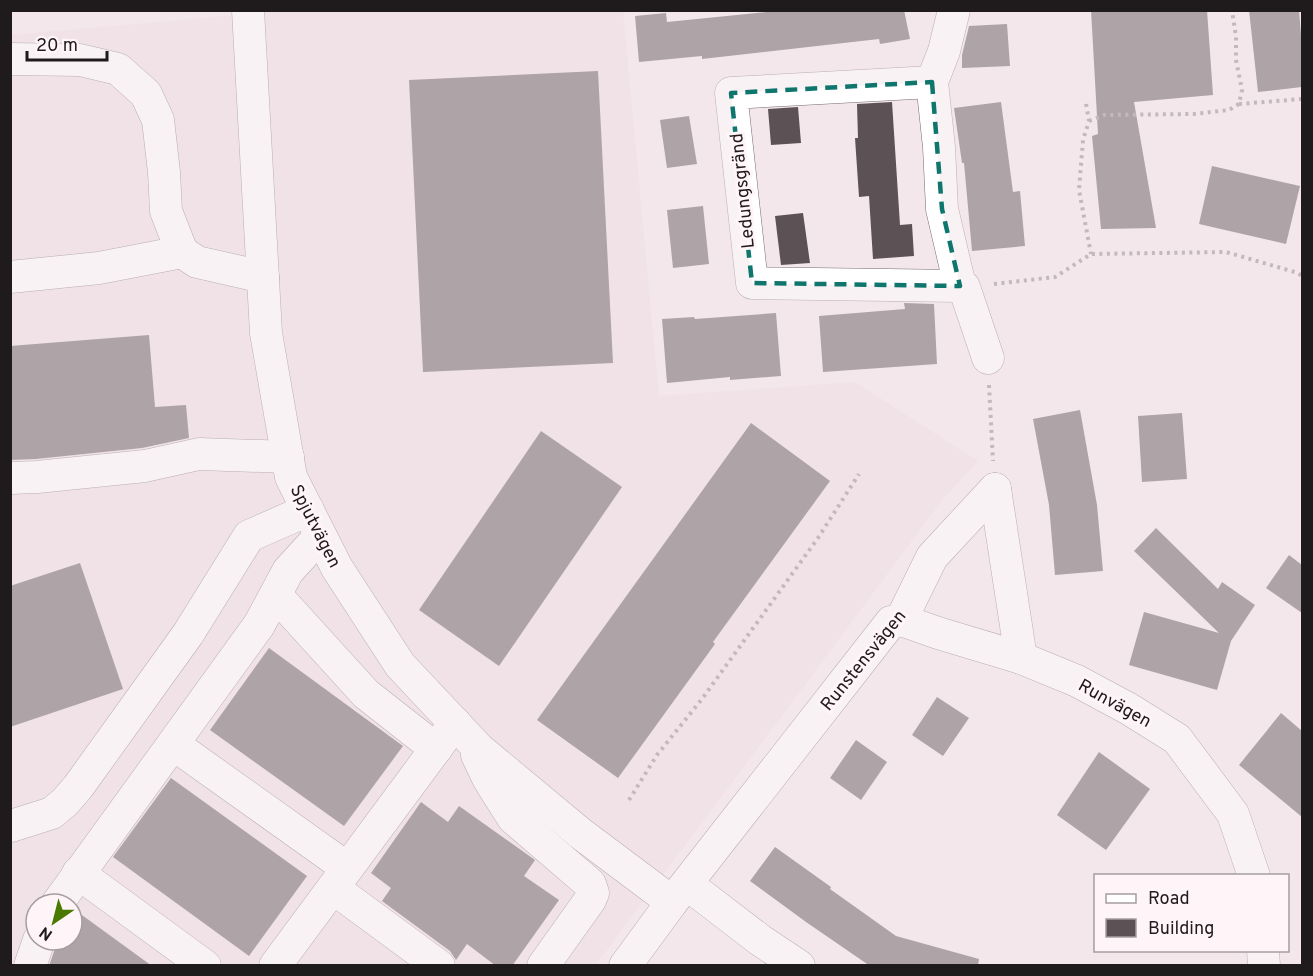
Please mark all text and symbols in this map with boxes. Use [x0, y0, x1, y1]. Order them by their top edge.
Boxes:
scale bar [27, 24, 106, 62]
text: 20 m [36, 35, 78, 58]
street label: Ledungsgränd [726, 132, 761, 250]
street label: Spjutvägen [284, 481, 345, 572]
street label: Runstensvägen [816, 606, 912, 716]
street label: Runvägen [1074, 675, 1155, 734]
legend [1094, 874, 1289, 952]
text: Road [1148, 888, 1190, 911]
north arrow [24, 892, 84, 952]
text: Building [1148, 918, 1214, 941]
text: N [36, 921, 57, 944]

